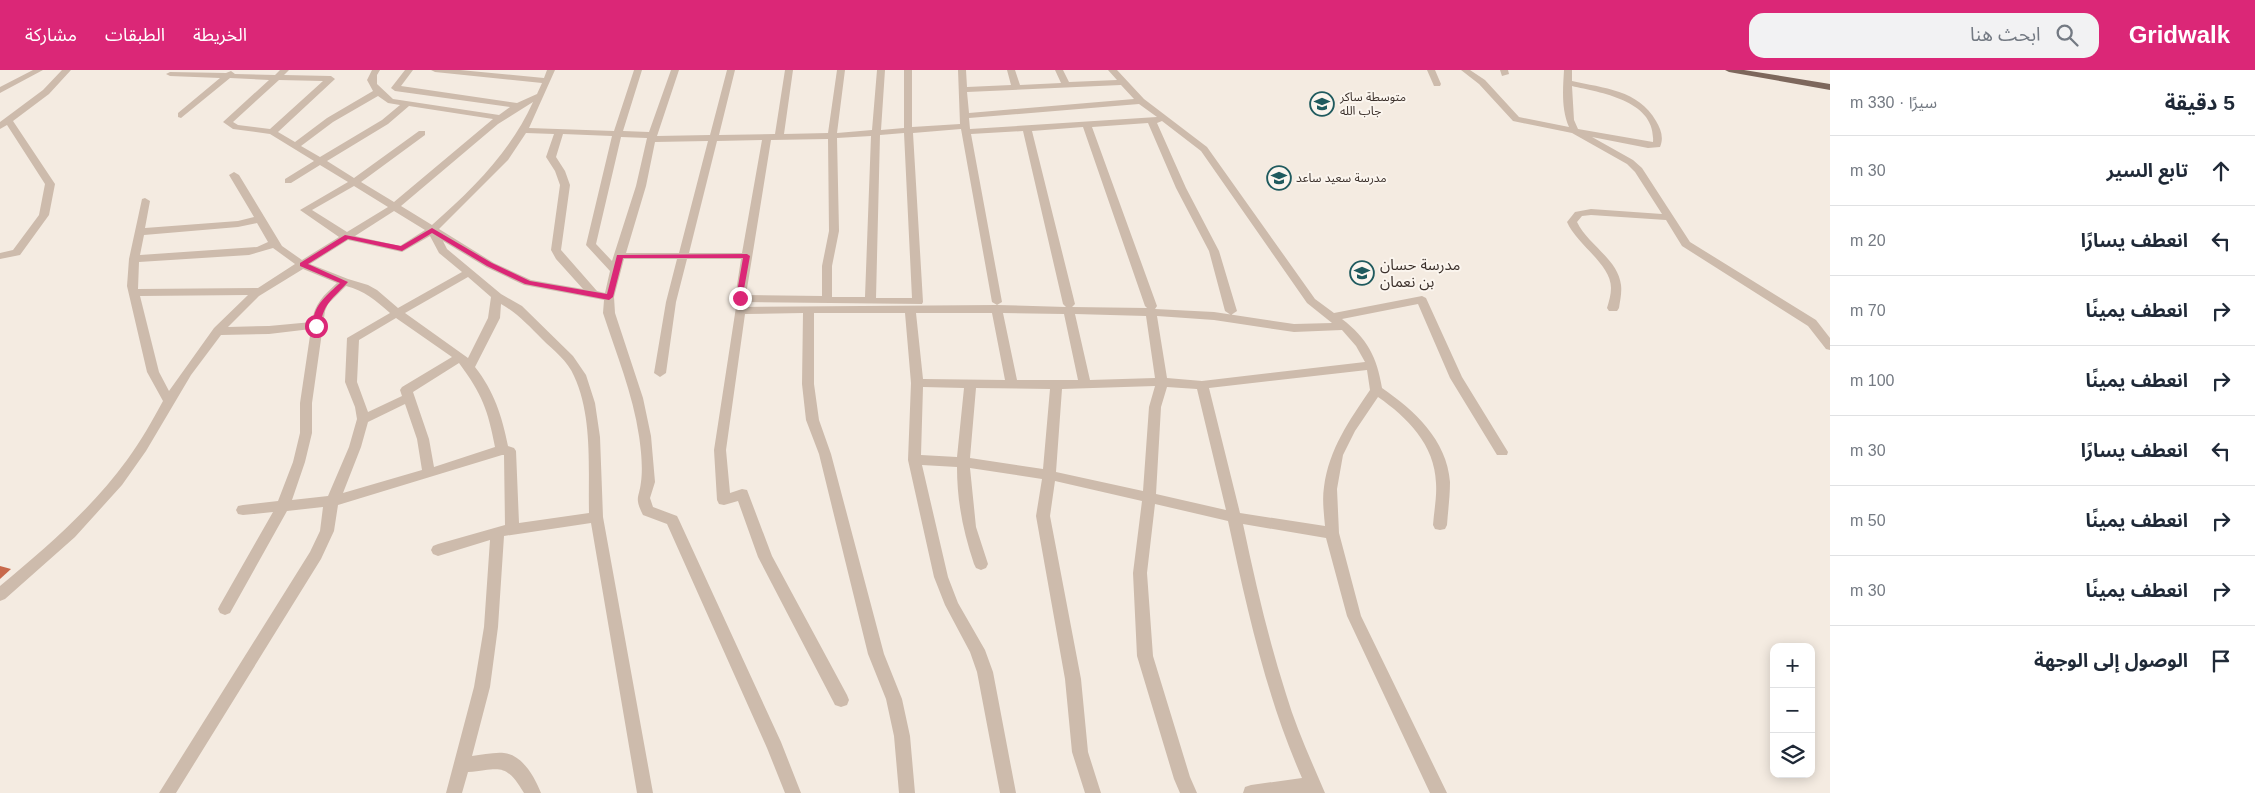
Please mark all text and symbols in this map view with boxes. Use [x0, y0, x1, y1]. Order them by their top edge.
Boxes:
search box [1749, 13, 2099, 58]
icon: search [2053, 21, 2081, 49]
text: Gridwalk [2129, 21, 2230, 48]
text: ابحث هنا [1970, 24, 2041, 45]
text: مشاركة [25, 25, 77, 45]
text: الطبقات [105, 25, 165, 45]
text: الخريطة [193, 25, 247, 45]
place label: متوسطة ساكر جاب الله [1339, 90, 1406, 118]
school or university icon: متوسطة ساكر جاب الله [1309, 91, 1335, 117]
text: 5 دقيقة [2165, 91, 2235, 114]
text: سيرًا · 330 m [1850, 94, 1937, 111]
icon: ahead [2207, 157, 2235, 185]
text: تابع السير [2106, 160, 2188, 181]
text: 30 m [1850, 162, 1886, 179]
school or university icon: مدرسة سعيد ساعد [1266, 165, 1292, 191]
place label: مدرسة سعيد ساعد [1296, 171, 1386, 185]
icon: left [2207, 227, 2235, 255]
text: انعطف يسارًا [2081, 230, 2188, 251]
text: 20 m [1850, 232, 1886, 249]
place label: مدرسة حسان بن نعمان [1380, 256, 1460, 291]
school or university icon: مدرسة حسان بن نعمان [1349, 260, 1375, 286]
route end [729, 287, 752, 310]
icon: right [2207, 297, 2235, 325]
text: انعطف يمينًا [2086, 300, 2188, 321]
text: 70 m [1850, 302, 1886, 319]
route start [305, 315, 328, 338]
icon: right [2207, 367, 2235, 395]
text: انعطف يمينًا [2086, 370, 2188, 391]
text: 100 m [1850, 372, 1894, 389]
icon: left [2207, 437, 2235, 465]
text: انعطف يسارًا [2081, 440, 2188, 461]
text: 30 m [1850, 442, 1886, 459]
icon: right [2207, 507, 2235, 535]
text: انعطف يمينًا [2086, 510, 2188, 531]
text: 50 m [1850, 512, 1886, 529]
icon: right [2207, 577, 2235, 605]
text: انعطف يمينًا [2086, 580, 2188, 601]
text: 30 m [1850, 582, 1886, 599]
map controls [1770, 643, 1815, 778]
button: + [1770, 643, 1815, 688]
icon: arrive [2207, 647, 2235, 675]
text: الوصول إلى الوجهة [2034, 650, 2188, 671]
button: − [1770, 688, 1815, 733]
button: layers [1770, 733, 1815, 778]

